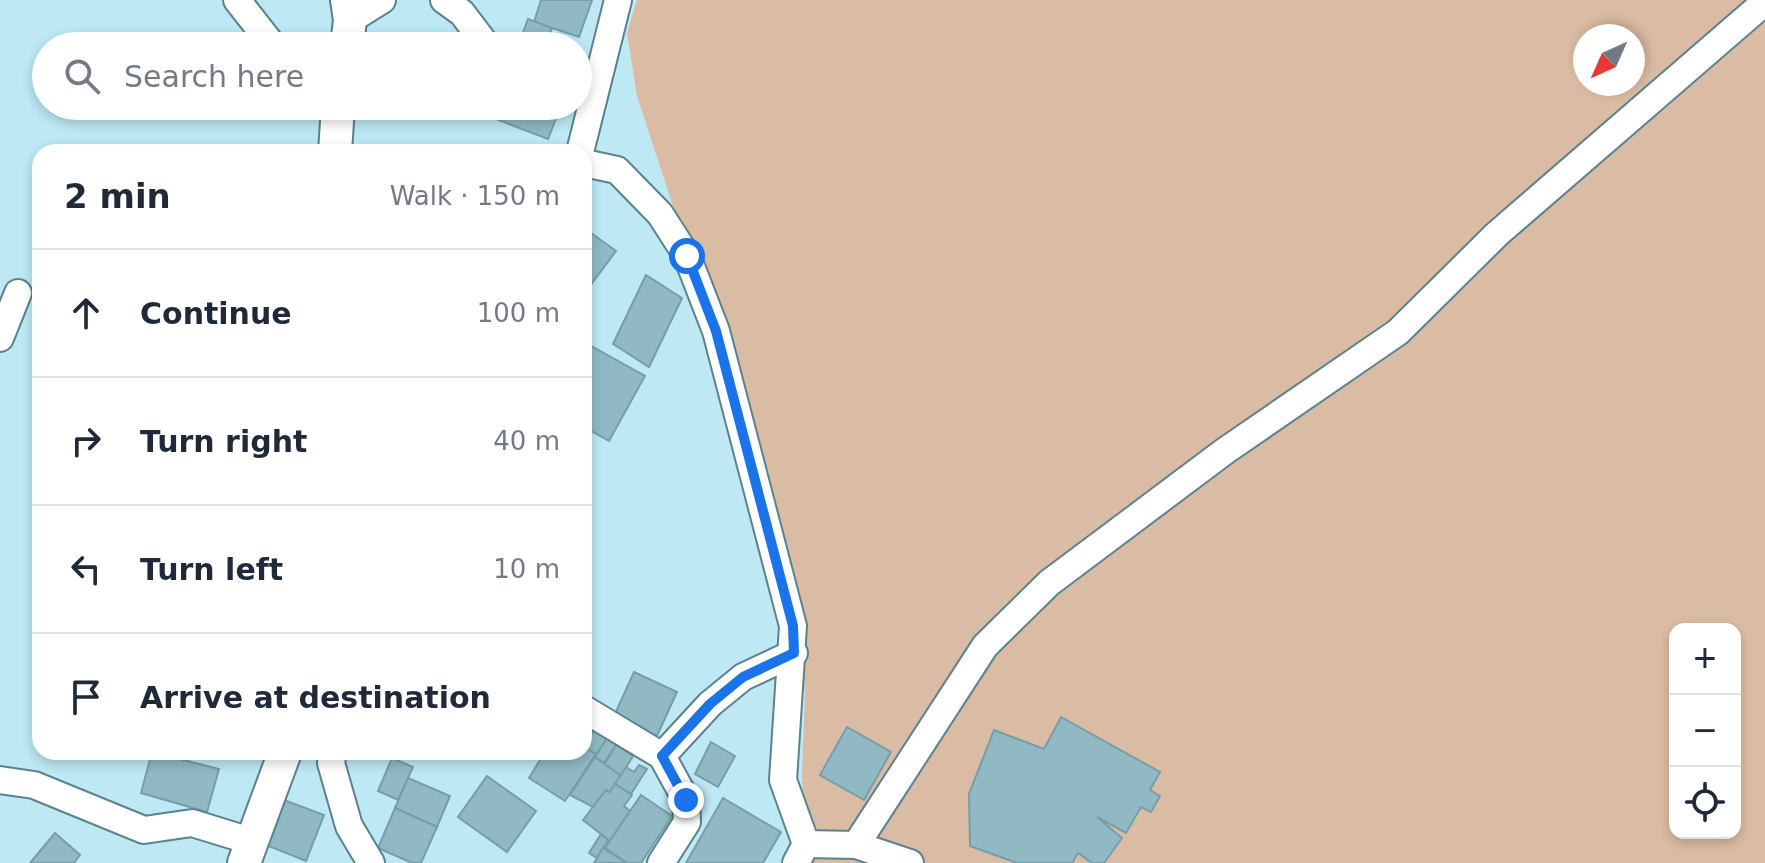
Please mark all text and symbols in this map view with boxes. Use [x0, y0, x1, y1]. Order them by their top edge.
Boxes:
north arrow [1573, 24, 1645, 96]
search box [32, 32, 592, 120]
icon: search [60, 54, 104, 98]
text: Search here [124, 59, 304, 94]
text: 2 min [64, 176, 171, 216]
text: Walk · 150 m [390, 181, 560, 211]
route start [669, 238, 705, 274]
icon: ahead [64, 291, 108, 335]
text: Continue [140, 296, 292, 331]
text: 100 m [477, 298, 560, 328]
icon: right [64, 419, 108, 463]
text: Turn right [140, 424, 307, 459]
text: 40 m [493, 426, 560, 456]
icon: left [64, 547, 108, 591]
text: Turn left [140, 552, 283, 587]
text: 10 m [493, 554, 560, 584]
map controls [1669, 623, 1741, 839]
button: + [1669, 623, 1741, 695]
icon: arrive [64, 675, 108, 719]
text: Arrive at destination [140, 680, 491, 715]
button: − [1669, 695, 1741, 767]
button: locate [1669, 767, 1741, 839]
route end [668, 782, 704, 818]

